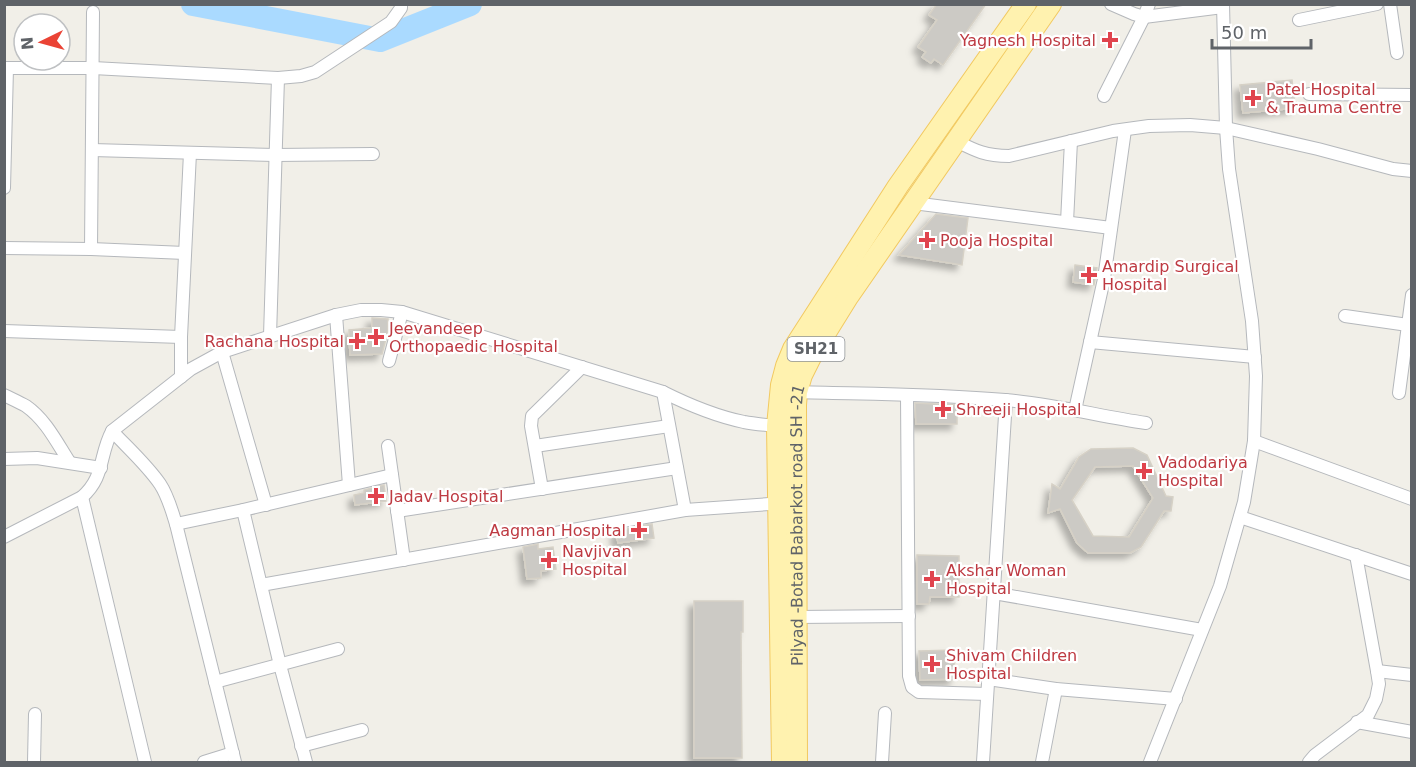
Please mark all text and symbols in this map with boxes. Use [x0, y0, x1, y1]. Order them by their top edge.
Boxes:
north arrow [12, 12, 72, 72]
scale bar [1212, 12, 1311, 50]
text: 50 m [1221, 22, 1267, 43]
place label: Yagnesh Hospital [959, 31, 1096, 50]
marker: Yagnesh Hospital [1101, 31, 1119, 49]
text: N [18, 36, 38, 51]
place label: Patel Hospital & Trauma Centre [1266, 80, 1401, 117]
marker: Patel Hospital & Trauma Centre [1244, 89, 1262, 107]
marker: Pooja Hospital [918, 231, 936, 249]
place label: Pooja Hospital [940, 231, 1053, 250]
place label: Amardip Surgical Hospital [1102, 257, 1239, 294]
marker: Amardip Surgical Hospital [1080, 266, 1098, 284]
place label: Jeevandeep Orthopaedic Hospital [388, 319, 558, 356]
marker: Jeevandeep Orthopaedic Hospital [367, 328, 385, 346]
place label: Rachana Hospital [204, 332, 344, 351]
marker: Rachana Hospital [348, 332, 366, 350]
road number: SH21 [788, 337, 844, 361]
street label: Pilyad -Botad Babarkot road SH -21 [786, 382, 808, 666]
marker: Shreeji Hospital [934, 400, 952, 418]
place label: Shreeji Hospital [956, 400, 1081, 419]
place label: Vadodariya Hospital [1158, 453, 1248, 490]
marker: Vadodariya Hospital [1135, 462, 1153, 480]
marker: Jadav Hospital [367, 487, 385, 505]
place label: Jadav Hospital [388, 487, 503, 506]
place label: Aagman Hospital [489, 521, 626, 540]
marker: Aagman Hospital [630, 521, 648, 539]
place label: Navjivan Hospital [562, 542, 632, 579]
marker: Navjivan Hospital [540, 551, 558, 569]
place label: Akshar Woman Hospital [946, 561, 1066, 598]
marker: Akshar Woman Hospital [923, 570, 941, 588]
place label: Shivam Children Hospital [946, 646, 1077, 683]
marker: Shivam Children Hospital [923, 655, 941, 673]

